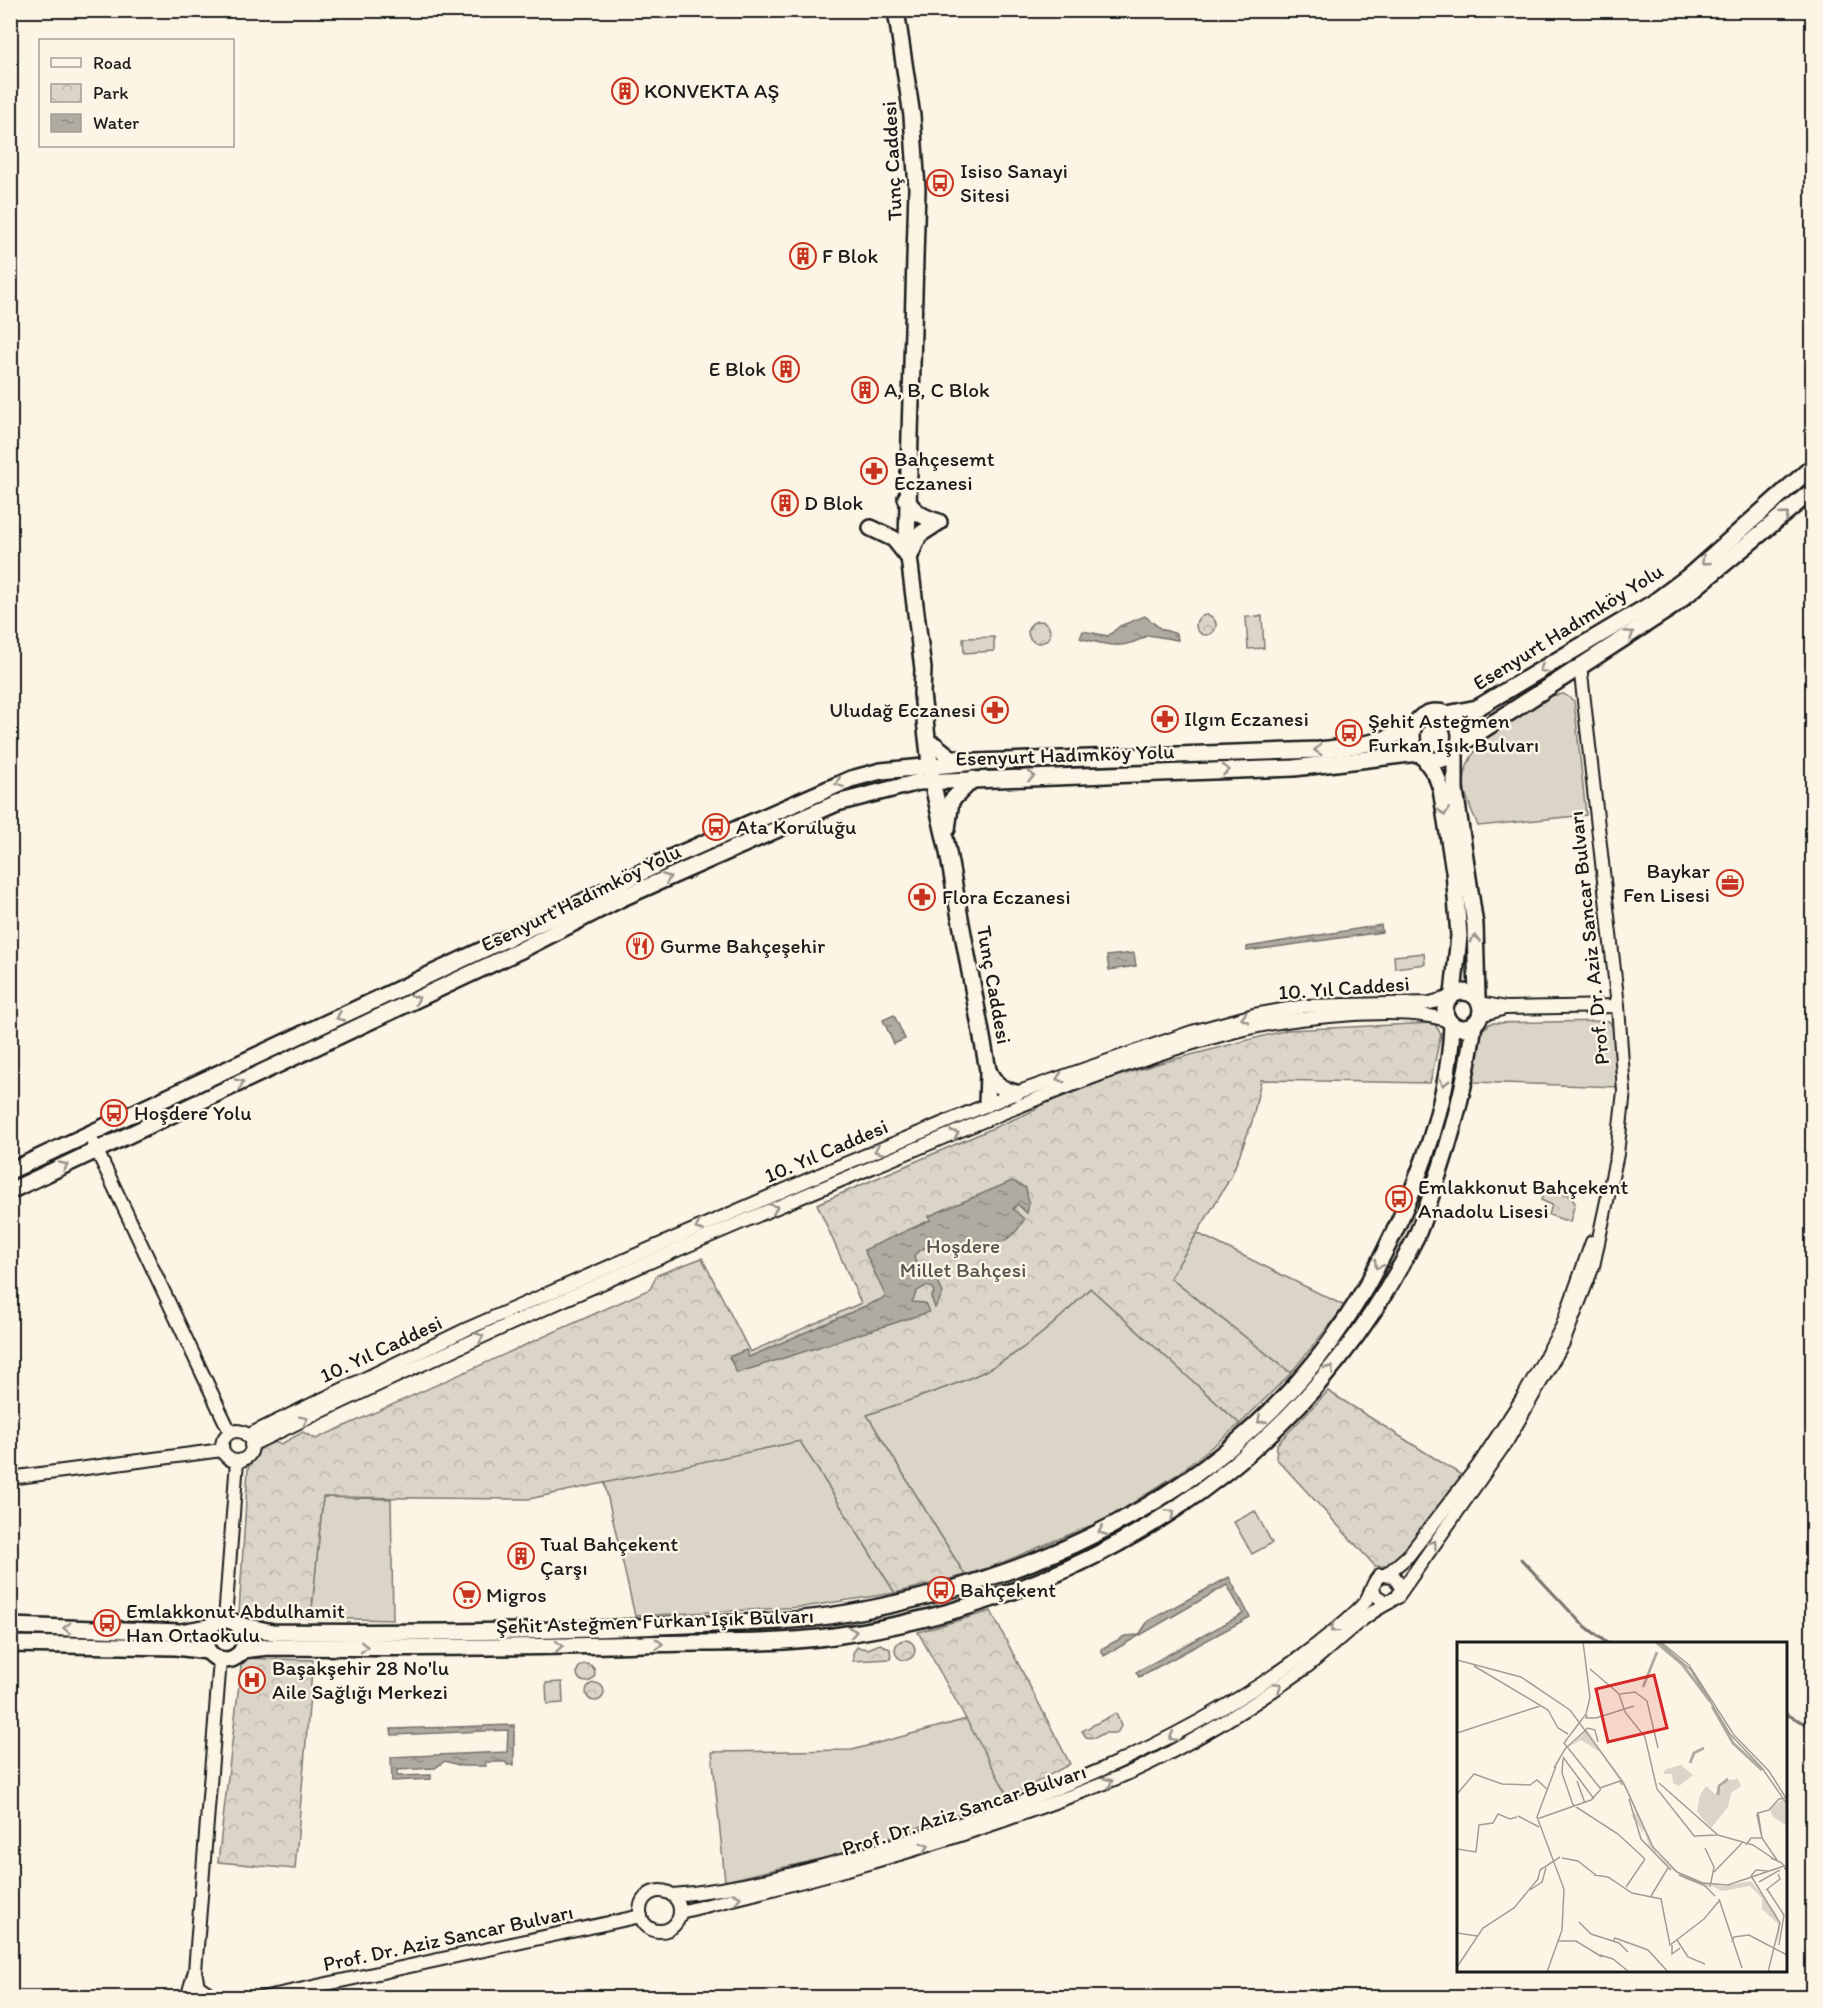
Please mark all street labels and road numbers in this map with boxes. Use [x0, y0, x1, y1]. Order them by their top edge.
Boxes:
street label: Tunç Caddesi [876, 101, 907, 221]
street label: Esenyurt Hadımköy Yolu [1468, 558, 1667, 695]
street label: Esenyurt Hadımköy Yolu [955, 738, 1175, 771]
street label: Prof. Dr. Aziz Sancar Bulvarı [1563, 810, 1614, 1066]
street label: Esenyurt Hadımköy Yolu [477, 838, 685, 957]
street label: Tunç Caddesi [972, 924, 1017, 1046]
street label: 10. Yıl Caddesi [1277, 970, 1410, 1005]
street label: 10. Yıl Caddesi [760, 1113, 891, 1188]
street label: 10. Yıl Caddesi [316, 1309, 446, 1388]
street label: Şehit Asteğmen Furkan Işık Bulvarı [496, 1602, 814, 1639]
street label: Prof. Dr. Aziz Sancar Bulvarı [839, 1758, 1089, 1861]
street label: Prof. Dr. Aziz Sancar Bulvarı [321, 1899, 575, 1976]

